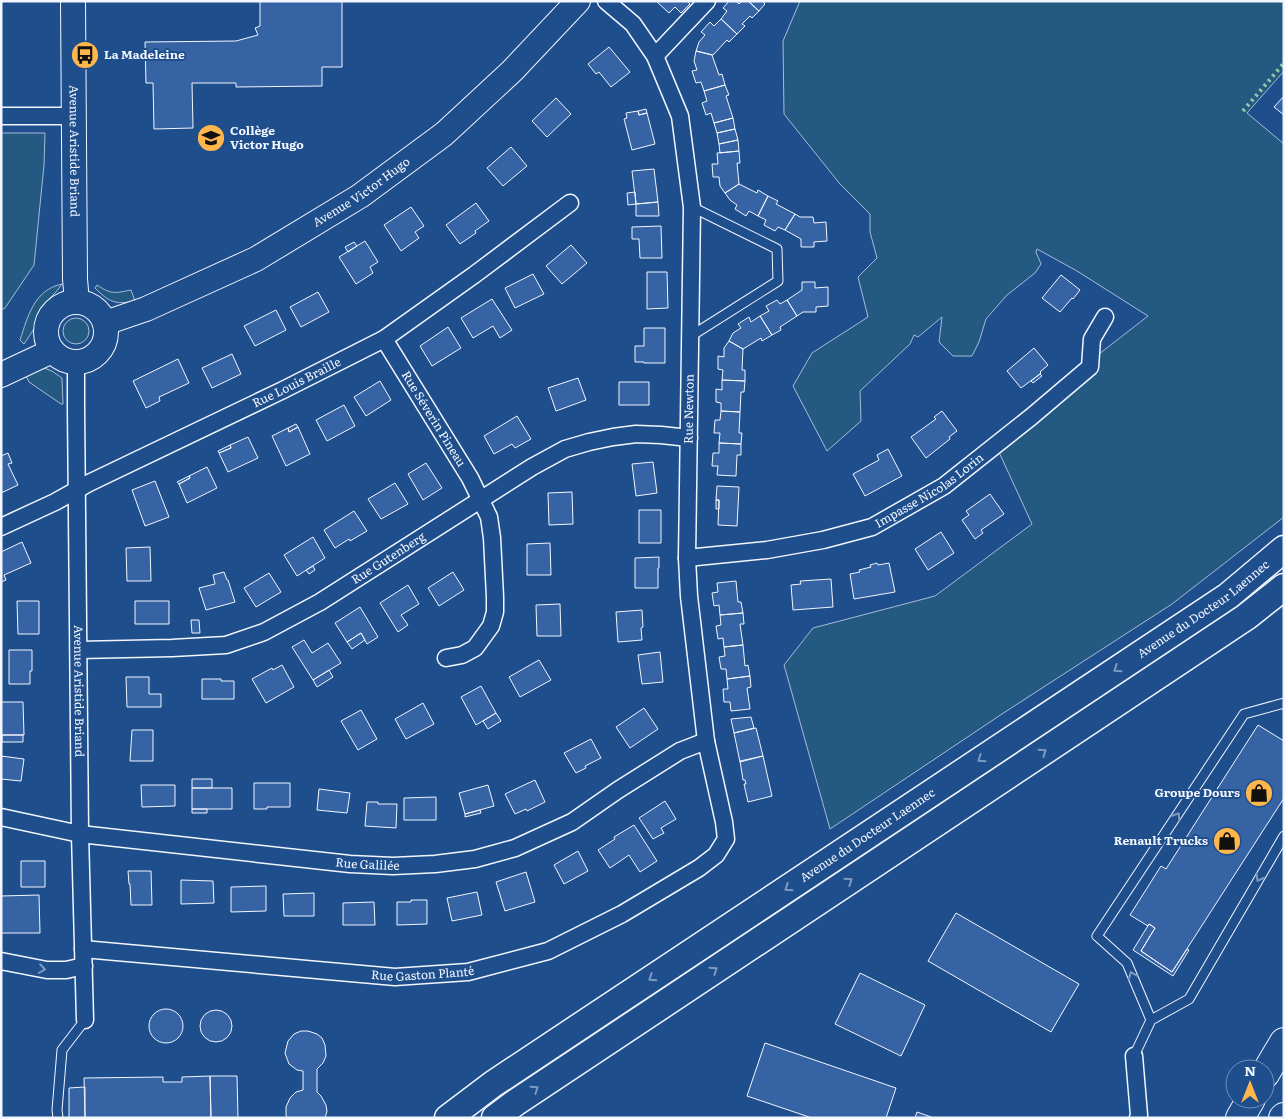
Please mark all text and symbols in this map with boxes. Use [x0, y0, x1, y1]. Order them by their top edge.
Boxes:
bus stop icon: La Madeleine [70, 40, 100, 70]
place label: La Madeleine [104, 45, 185, 63]
street label: Avenue Aristide Briand [66, 85, 85, 218]
place label: Collège Victor Hugo [230, 121, 304, 153]
school or university icon: Collège Victor Hugo [196, 123, 226, 153]
street label: Avenue Victor Hugo [309, 152, 413, 231]
street label: Rue Louis Braille [249, 352, 344, 411]
street label: Rue Séverin Pineau [398, 367, 471, 470]
street label: Rue Newton [679, 374, 698, 444]
street label: Impasse Nicolas Lorin [871, 448, 987, 532]
street label: Rue Gutenberg [347, 527, 429, 588]
street label: Avenue du Docteur Laennec [1133, 555, 1273, 662]
street label: Avenue Aristide Briand [70, 625, 89, 758]
one-way arrow [1113, 663, 1122, 672]
one-way arrow [1037, 749, 1046, 758]
one-way arrow [978, 753, 987, 762]
shop icon: Groupe Dours [1244, 778, 1274, 808]
street label: Avenue du Docteur Laennec [796, 783, 938, 886]
place label: Groupe Dours [1155, 783, 1240, 801]
one-way arrow [1170, 812, 1180, 821]
shop icon: Renault Trucks [1212, 826, 1242, 856]
place label: Renault Trucks [1114, 831, 1208, 849]
street label: Rue Galilée [335, 852, 400, 874]
one-way arrow [1256, 873, 1266, 882]
one-way arrow [844, 877, 853, 887]
one-way arrow [784, 882, 793, 891]
street label: Rue Gaston Planté [370, 961, 476, 985]
one-way arrow [39, 963, 47, 974]
one-way arrow [708, 967, 717, 977]
one-way arrow [649, 972, 658, 981]
one-way arrow [1128, 972, 1138, 980]
north arrow [1225, 1059, 1275, 1109]
text: N [1244, 1060, 1256, 1080]
one-way arrow [529, 1086, 538, 1096]

